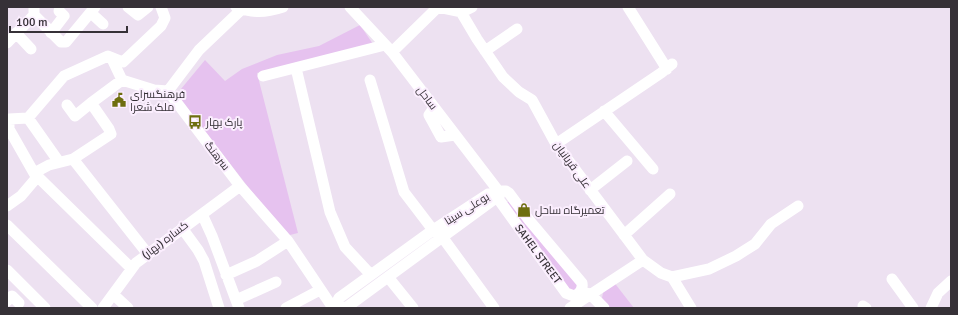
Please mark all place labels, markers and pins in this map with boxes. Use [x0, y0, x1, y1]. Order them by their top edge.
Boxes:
place label: فرهنگسرای ملک شعرا [130, 88, 185, 114]
public building icon: فرهنگسرای ملک شعرا [111, 92, 127, 108]
bus stop icon: پارک بهار [187, 114, 203, 130]
place label: پارک بهار [205, 116, 243, 129]
shop icon: تعمیرگاه ساحل [516, 202, 532, 218]
place label: تعمیرگاه ساحل [535, 204, 605, 217]

